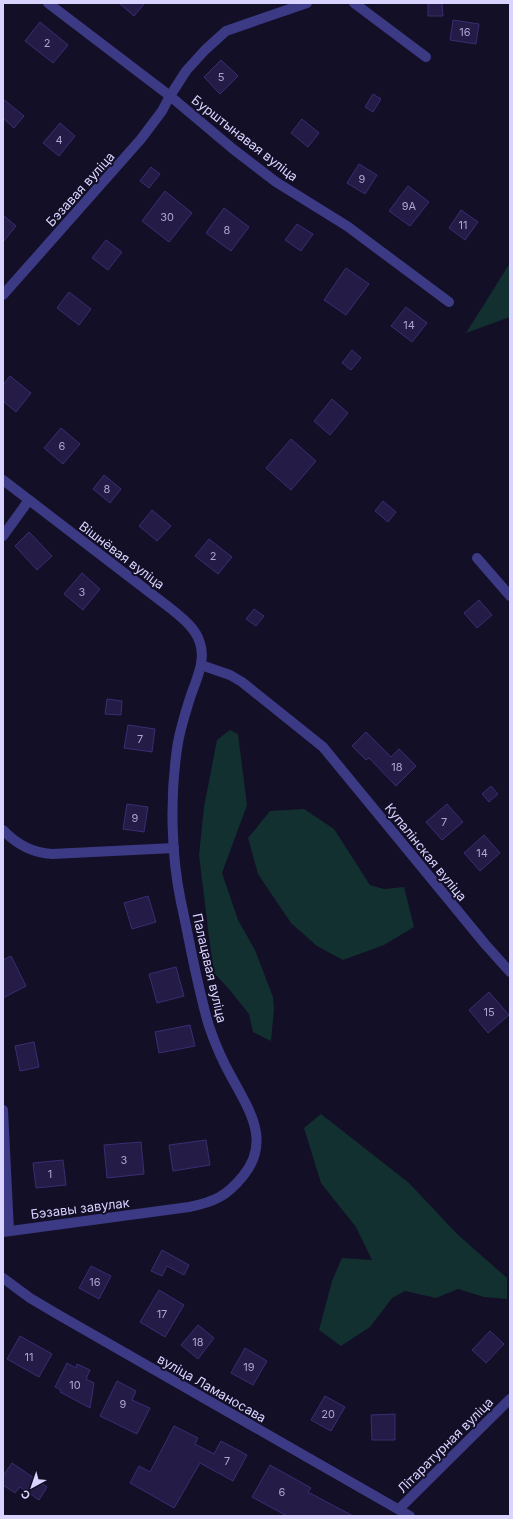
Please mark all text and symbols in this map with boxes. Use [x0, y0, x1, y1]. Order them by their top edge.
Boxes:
house number: 16 [459, 25, 471, 39]
house number: 2 [44, 36, 50, 50]
house number: 5 [218, 70, 225, 84]
street label: Бурштынавая вуліца [189, 92, 301, 184]
house number: 4 [55, 133, 63, 147]
street label: Бэзавая вуліца [42, 148, 118, 230]
house number: 9 [359, 172, 366, 186]
house number: 9А [402, 199, 417, 213]
house number: 30 [160, 210, 174, 224]
house number: 11 [459, 218, 467, 232]
house number: 8 [224, 223, 231, 237]
house number: 14 [403, 318, 415, 332]
house number: 6 [59, 439, 66, 453]
house number: 8 [104, 482, 111, 496]
street label: Вішнёвая вуліца [76, 518, 168, 592]
house number: 2 [210, 549, 216, 563]
house number: 3 [79, 585, 86, 599]
house number: 7 [137, 732, 143, 746]
house number: 18 [391, 760, 403, 774]
street label: Купалінская вуліца [382, 800, 470, 904]
house number: 9 [132, 811, 139, 825]
house number: 7 [441, 815, 447, 829]
house number: 14 [476, 846, 488, 860]
street label: Палацавая вуліца [190, 912, 230, 1024]
house number: 15 [483, 1005, 495, 1019]
house number: 3 [121, 1153, 128, 1167]
house number: 1 [48, 1167, 52, 1181]
street label: Бэзавы завулак [30, 1194, 130, 1222]
house number: 16 [89, 1275, 101, 1289]
house number: 17 [157, 1307, 167, 1321]
house number: 18 [192, 1335, 204, 1349]
house number: 11 [25, 1350, 33, 1364]
street label: вуліца Ламаносава [155, 1350, 269, 1426]
house number: 19 [243, 1360, 255, 1374]
house number: 10 [69, 1378, 81, 1392]
street label: Літаратурная вуліца [394, 1394, 496, 1496]
house number: 9 [120, 1397, 127, 1411]
house number: 20 [321, 1407, 335, 1421]
house number: 7 [224, 1454, 230, 1468]
north arrow [12, 1467, 52, 1507]
house number: 6 [279, 1485, 286, 1499]
text: С [18, 1487, 33, 1503]

